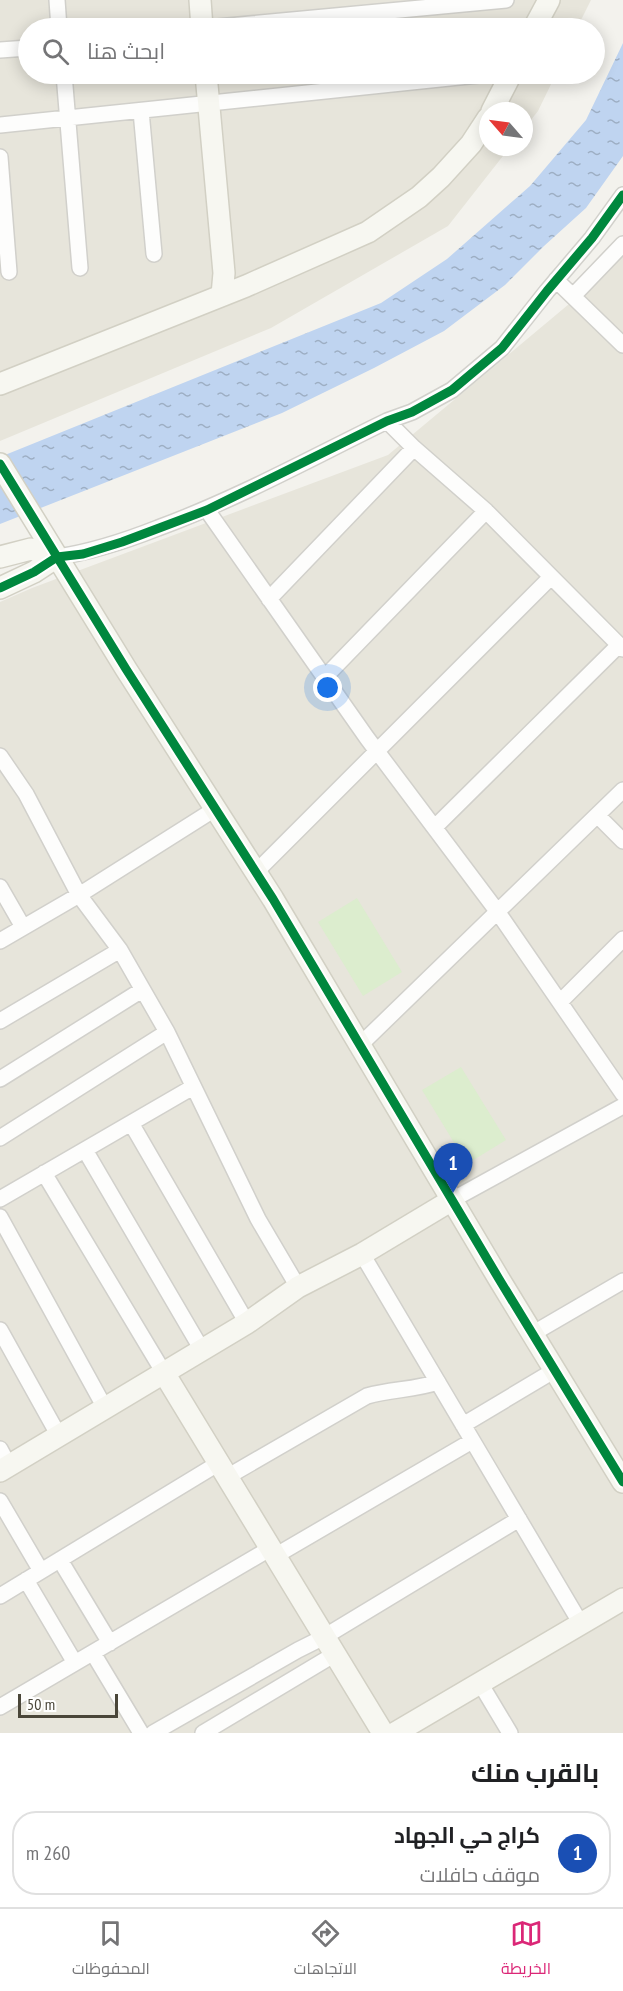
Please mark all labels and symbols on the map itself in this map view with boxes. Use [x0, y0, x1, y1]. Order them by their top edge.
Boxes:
north arrow [479, 102, 533, 156]
your location [313, 673, 342, 702]
pin: 1 [434, 1144, 472, 1193]
scale bar [18, 1691, 118, 1718]

